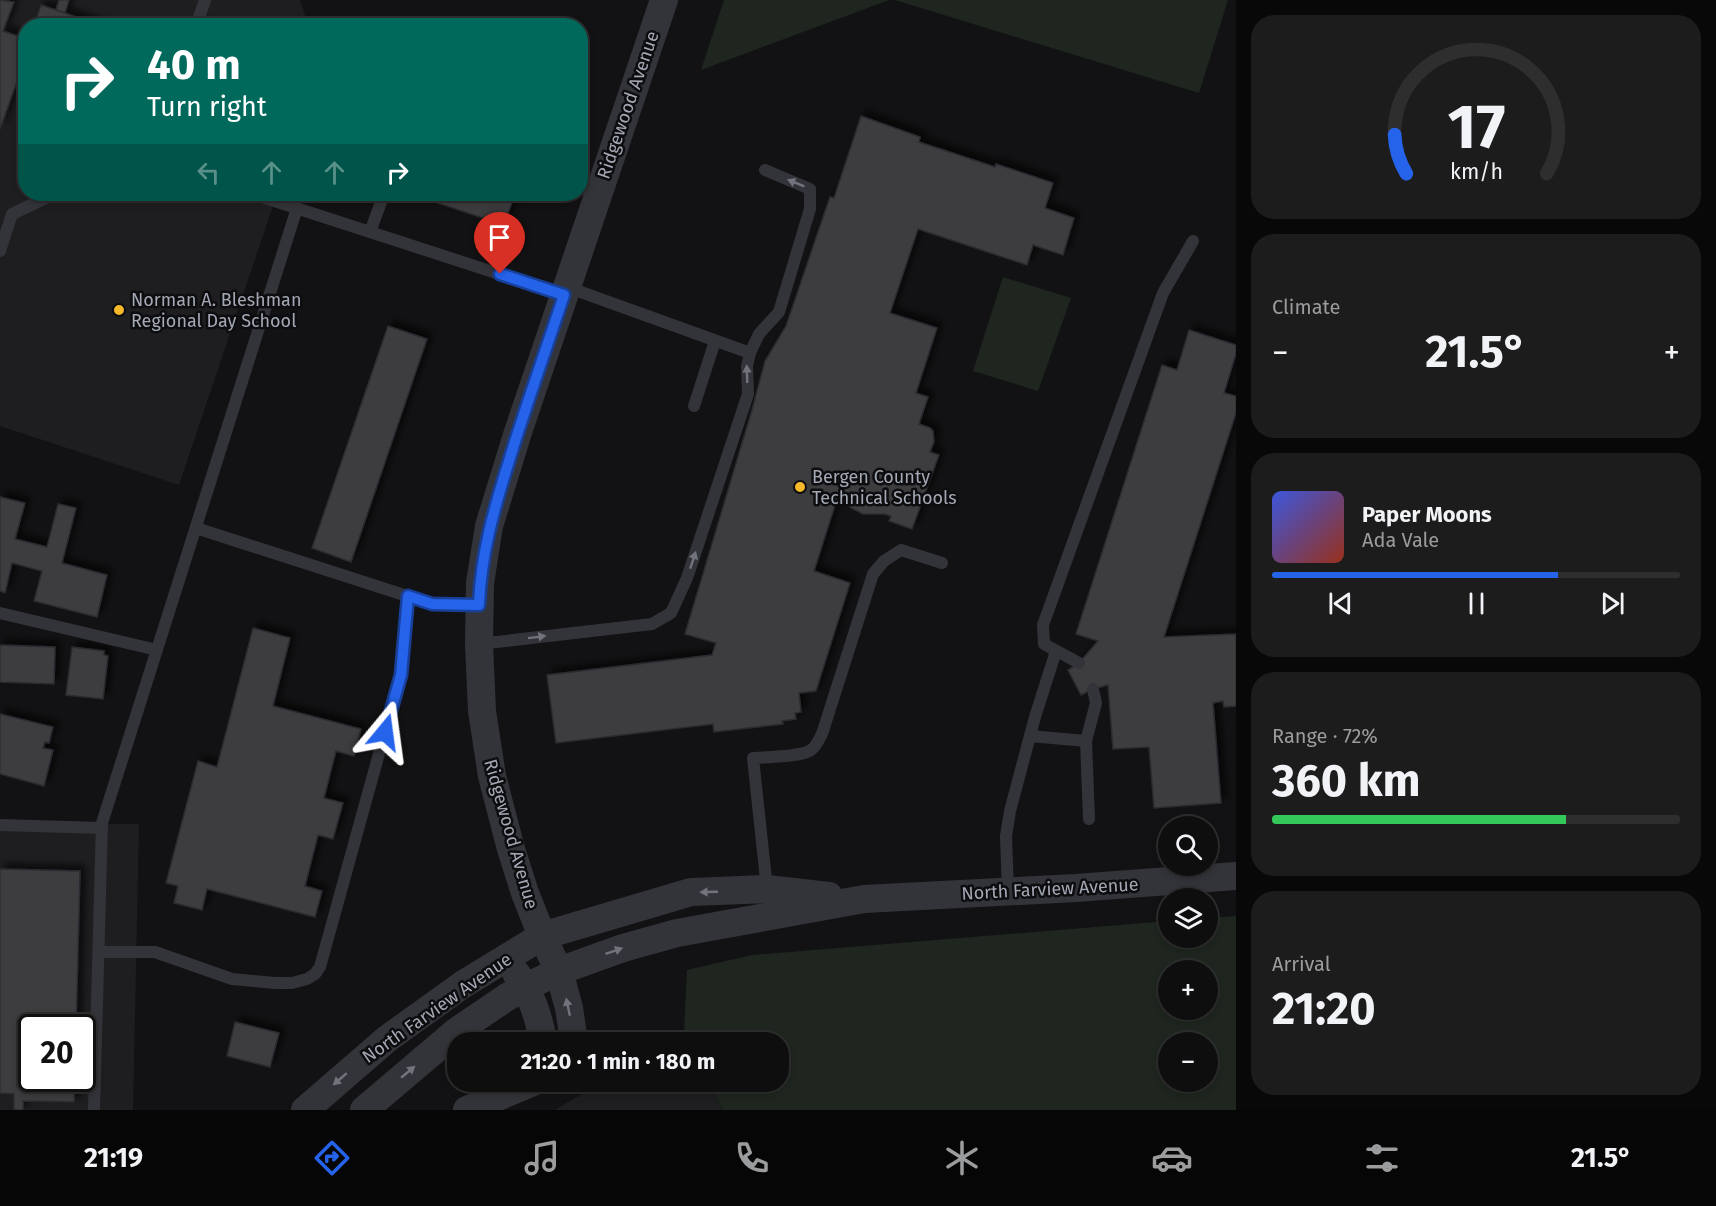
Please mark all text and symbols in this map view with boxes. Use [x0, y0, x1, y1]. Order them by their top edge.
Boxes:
street label: Ridgewood Avenue [592, 28, 664, 182]
text: 40 m [147, 40, 241, 90]
icon: right [48, 42, 126, 120]
text: 17 [1447, 90, 1505, 165]
text: Turn right [147, 91, 267, 123]
icon: left [192, 156, 225, 189]
icon: ahead [255, 156, 288, 189]
icon: ahead [318, 156, 351, 189]
icon: right [381, 156, 414, 189]
text: km/h [1449, 159, 1503, 185]
one-way arrow [786, 178, 804, 188]
pin [474, 212, 525, 274]
icon: arrive [483, 221, 516, 254]
place label: Norman A. Bleshman Regional Day School [131, 289, 301, 332]
text: Climate [1272, 295, 1340, 319]
marker: Norman A. Bleshman Regional Day School [112, 303, 126, 317]
text: 21.5° [1425, 325, 1527, 379]
text: − [1272, 333, 1289, 373]
text: + [1664, 333, 1680, 373]
one-way arrow [743, 365, 752, 384]
place label: Bergen County Technical Schools [812, 466, 957, 509]
marker: Bergen County Technical Schools [793, 480, 807, 494]
text: Paper Moons [1362, 501, 1492, 528]
text: Ada Vale [1362, 528, 1439, 552]
one-way arrow [688, 551, 698, 569]
icon: previous [1324, 587, 1357, 620]
icon: pause [1460, 587, 1493, 620]
icon: next [1596, 587, 1629, 620]
one-way arrow [527, 632, 546, 642]
position arrow [353, 700, 417, 764]
text: Range · 72% [1272, 724, 1378, 748]
text: 360 km [1272, 754, 1421, 808]
street label: Ridgewood Avenue [479, 757, 543, 911]
map controls [1158, 816, 1218, 1092]
button: search [1158, 816, 1218, 876]
street label: North Farview Avenue [961, 873, 1139, 905]
one-way arrow [699, 887, 718, 896]
button: layers [1158, 888, 1218, 948]
one-way arrow [605, 946, 623, 956]
street label: North Farview Avenue [358, 948, 516, 1068]
text: Arrival [1272, 952, 1331, 976]
button: + [1158, 960, 1218, 1020]
text: 21:20 [1272, 982, 1376, 1036]
one-way arrow [563, 997, 572, 1016]
speed limit sign: 20 [18, 1014, 96, 1092]
button: − [1158, 1032, 1218, 1092]
text: 21:20 · 1 min · 180 m [521, 1048, 715, 1075]
one-way arrow [400, 1066, 415, 1079]
one-way arrow [332, 1073, 348, 1086]
icon: directions [311, 1137, 353, 1179]
icon: music [521, 1137, 563, 1179]
icon: phone [731, 1137, 773, 1179]
icon: climate [941, 1137, 983, 1179]
icon: car [1151, 1137, 1193, 1179]
icon: filters [1361, 1137, 1403, 1179]
text: 21:19 [84, 1142, 143, 1174]
text: 21.5° [1571, 1142, 1632, 1174]

